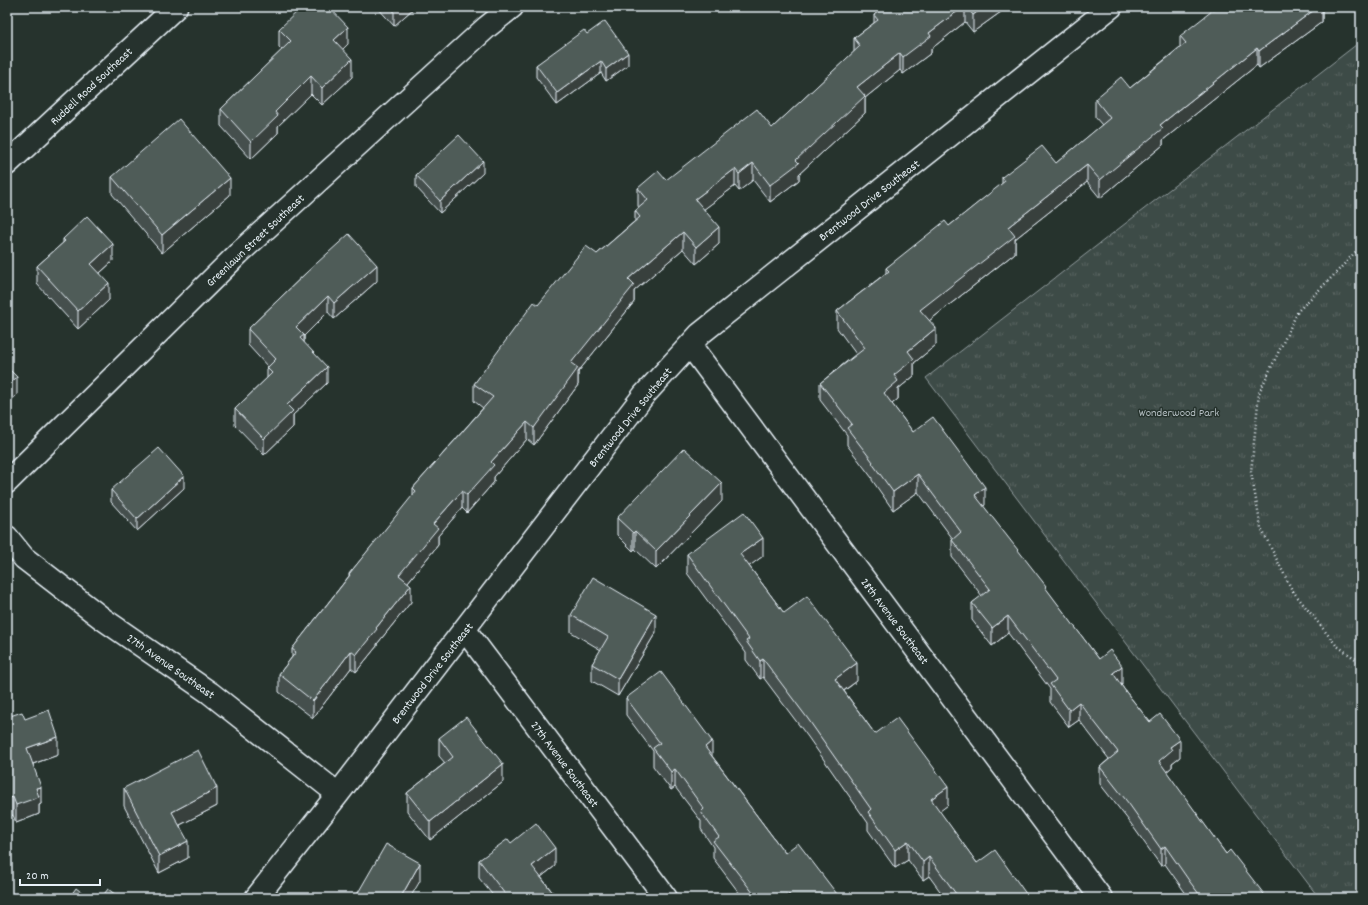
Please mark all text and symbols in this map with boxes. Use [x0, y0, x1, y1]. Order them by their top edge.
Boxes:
street label: Ruddell Road Southeast [47, 44, 137, 130]
street label: Brentwood Drive Southeast [816, 156, 925, 246]
street label: Greenlawn Street Southeast [203, 190, 309, 291]
street label: Brentwood Drive Southeast [585, 364, 677, 472]
park label: Wonderwood Park [1139, 405, 1219, 422]
street label: 28th Avenue Southeast [856, 575, 932, 669]
street label: Brentwood Drive Southeast [388, 619, 478, 728]
street label: 27th Avenue Southeast [123, 630, 218, 704]
street label: 27th Avenue Southeast [526, 718, 602, 812]
scale bar [20, 861, 100, 887]
text: 20 m [26, 868, 49, 885]

